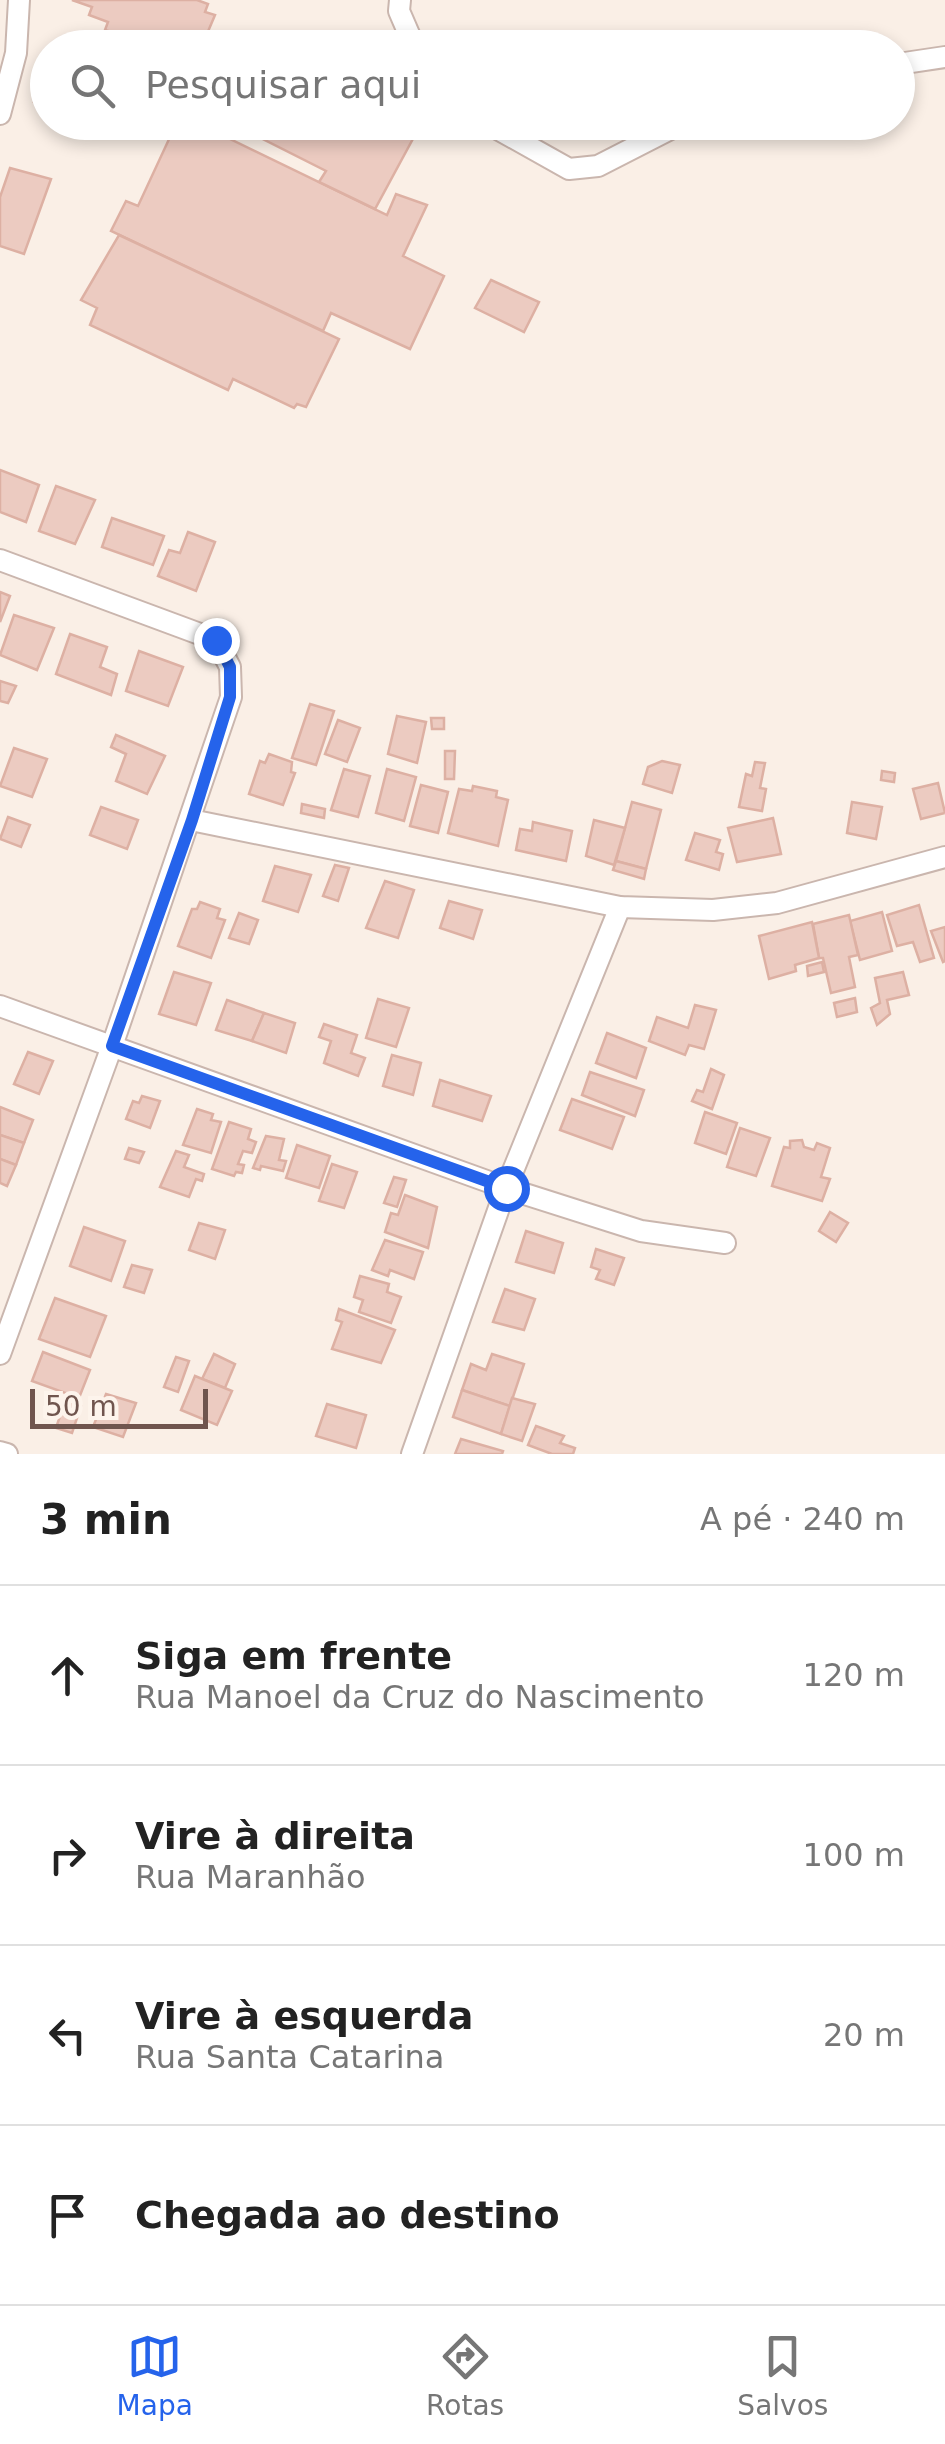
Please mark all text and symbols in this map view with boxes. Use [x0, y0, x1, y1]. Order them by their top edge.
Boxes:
search box [30, 30, 915, 140]
icon: search [65, 58, 120, 113]
text: Pesquisar aqui [145, 63, 421, 107]
route end [194, 618, 240, 664]
route start [484, 1166, 530, 1212]
scale bar [30, 1384, 208, 1428]
text: 50 m [45, 1390, 117, 1423]
text: 3 min [40, 1495, 172, 1544]
text: A pé · 240 m [700, 1500, 905, 1538]
text: Siga em frente [135, 1634, 452, 1678]
icon: ahead [40, 1648, 95, 1703]
text: 120 m [803, 1656, 905, 1694]
text: Rua Manoel da Cruz do Nascimento [135, 1678, 705, 1716]
text: Vire à direita [135, 1814, 415, 1858]
icon: right [40, 1828, 95, 1883]
text: 100 m [803, 1836, 905, 1874]
text: Rua Maranhão [135, 1858, 366, 1896]
text: Vire à esquerda [135, 1994, 473, 2038]
icon: left [40, 2008, 95, 2063]
text: 20 m [823, 2016, 905, 2054]
text: Rua Santa Catarina [135, 2038, 444, 2076]
icon: arrive [40, 2188, 95, 2243]
text: Chegada ao destino [135, 2193, 560, 2237]
tab: Mapa [117, 2329, 193, 2422]
tab: Rotas [426, 2329, 504, 2422]
tab: Salvos [737, 2329, 828, 2422]

